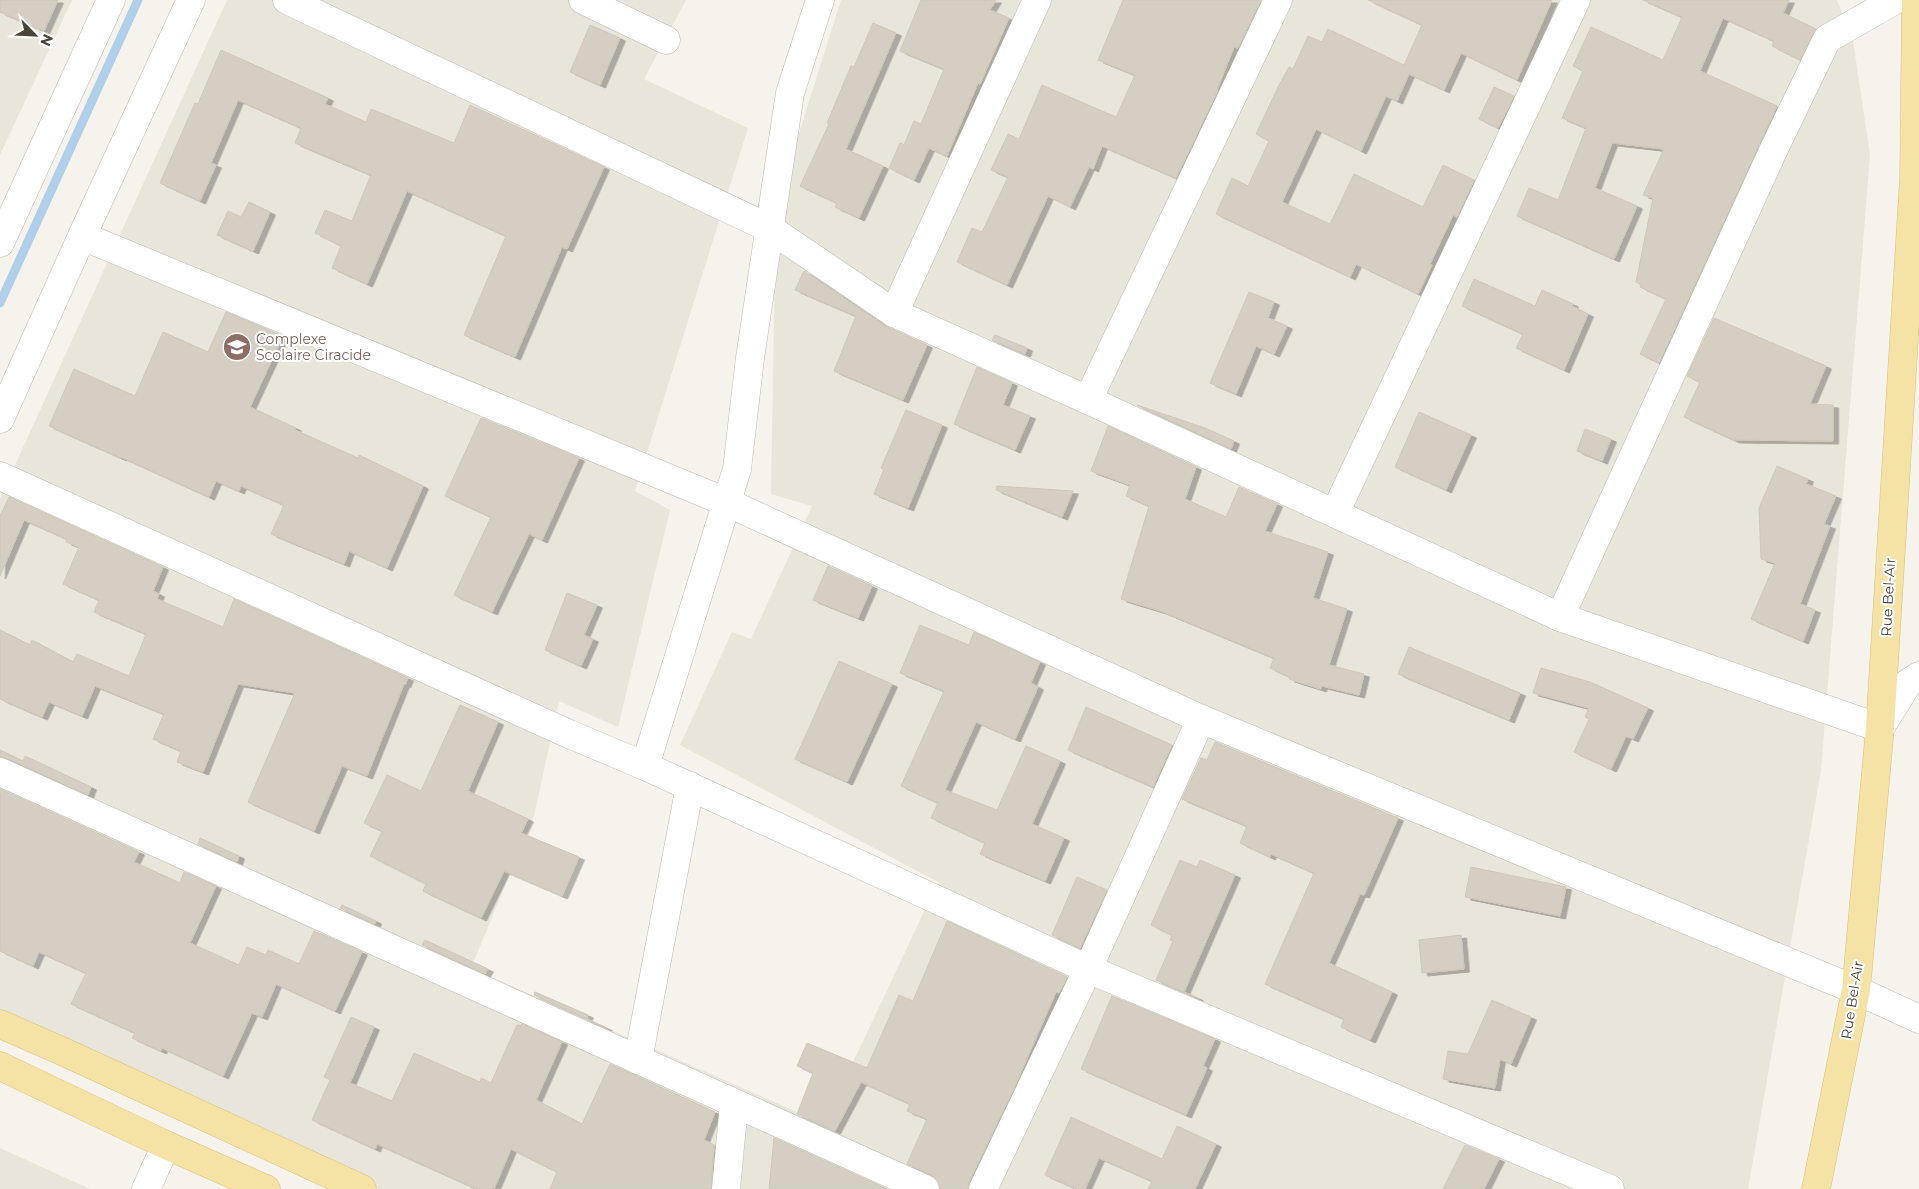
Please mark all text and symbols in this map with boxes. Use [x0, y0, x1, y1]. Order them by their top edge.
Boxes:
north arrow [10, 10, 60, 60]
text: N [36, 31, 57, 49]
place label: Complexe Scolaire Ciracide [256, 330, 371, 364]
school or university icon: Complexe Scolaire Ciracide [222, 332, 252, 362]
street label: Rue Bel-Air [1877, 557, 1899, 637]
street label: Rue Bel-Air [1837, 959, 1867, 1040]

